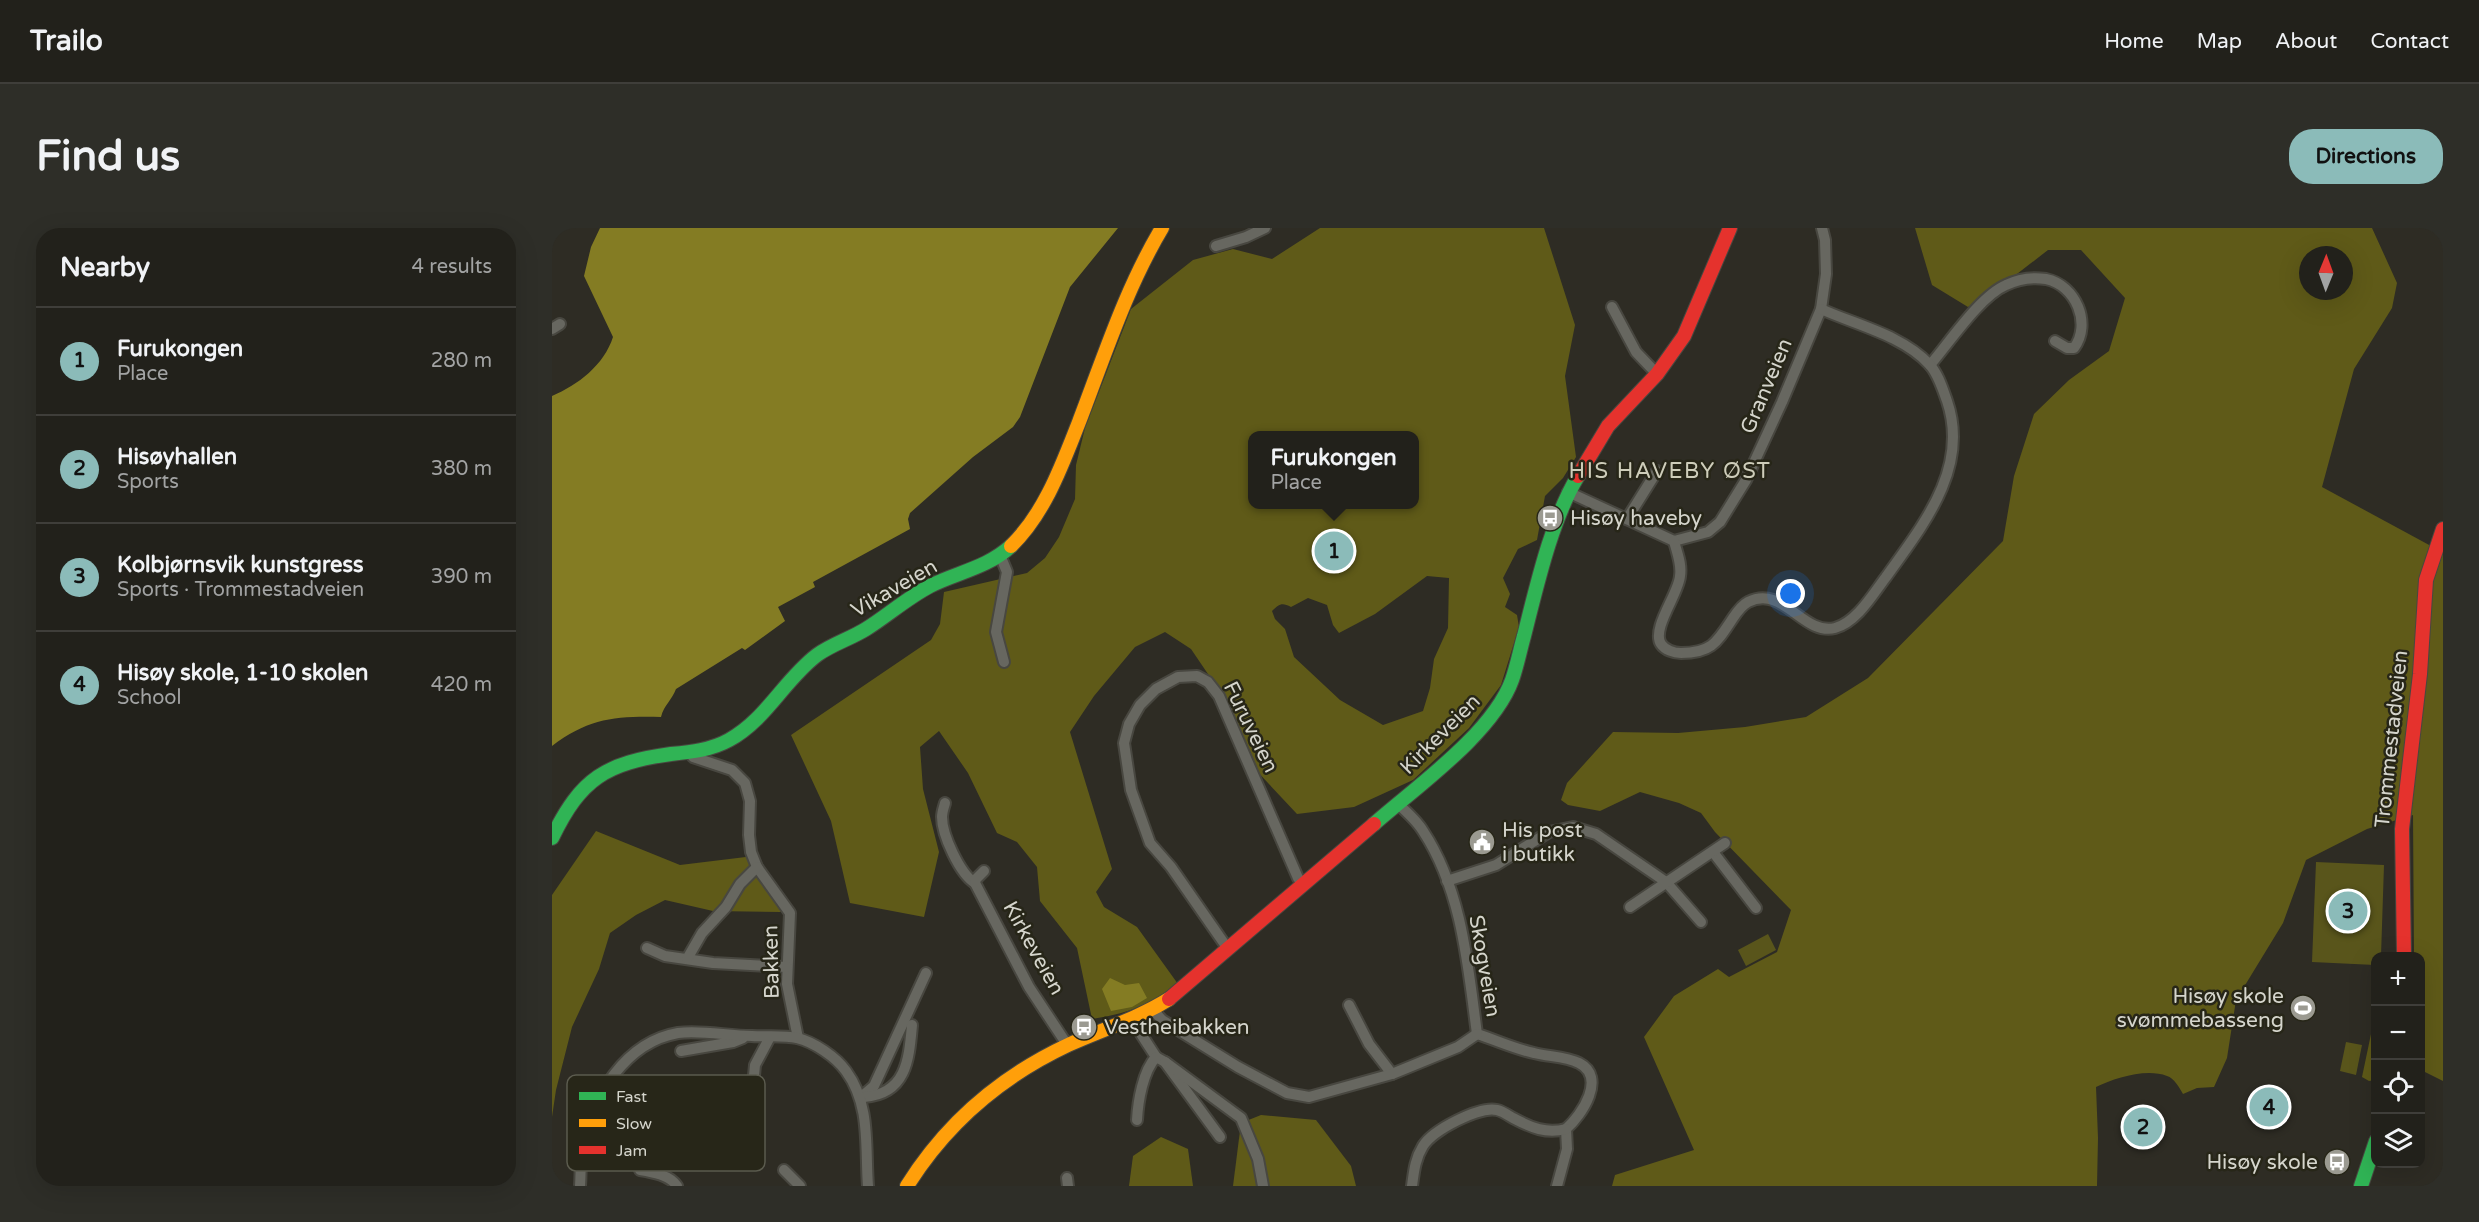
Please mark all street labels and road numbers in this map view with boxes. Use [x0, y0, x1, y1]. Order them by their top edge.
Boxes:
street label: Granveien [1735, 335, 1798, 438]
street label: Vikaveien [847, 554, 942, 623]
street label: Trommestadveien [2370, 649, 2413, 829]
street label: Furuveien [1218, 678, 1283, 777]
street label: Kirkeveien [1395, 689, 1486, 780]
street label: Kirkeveien [998, 897, 1070, 999]
street label: Skogveien [1463, 913, 1506, 1019]
street label: Bakken [758, 925, 785, 999]

